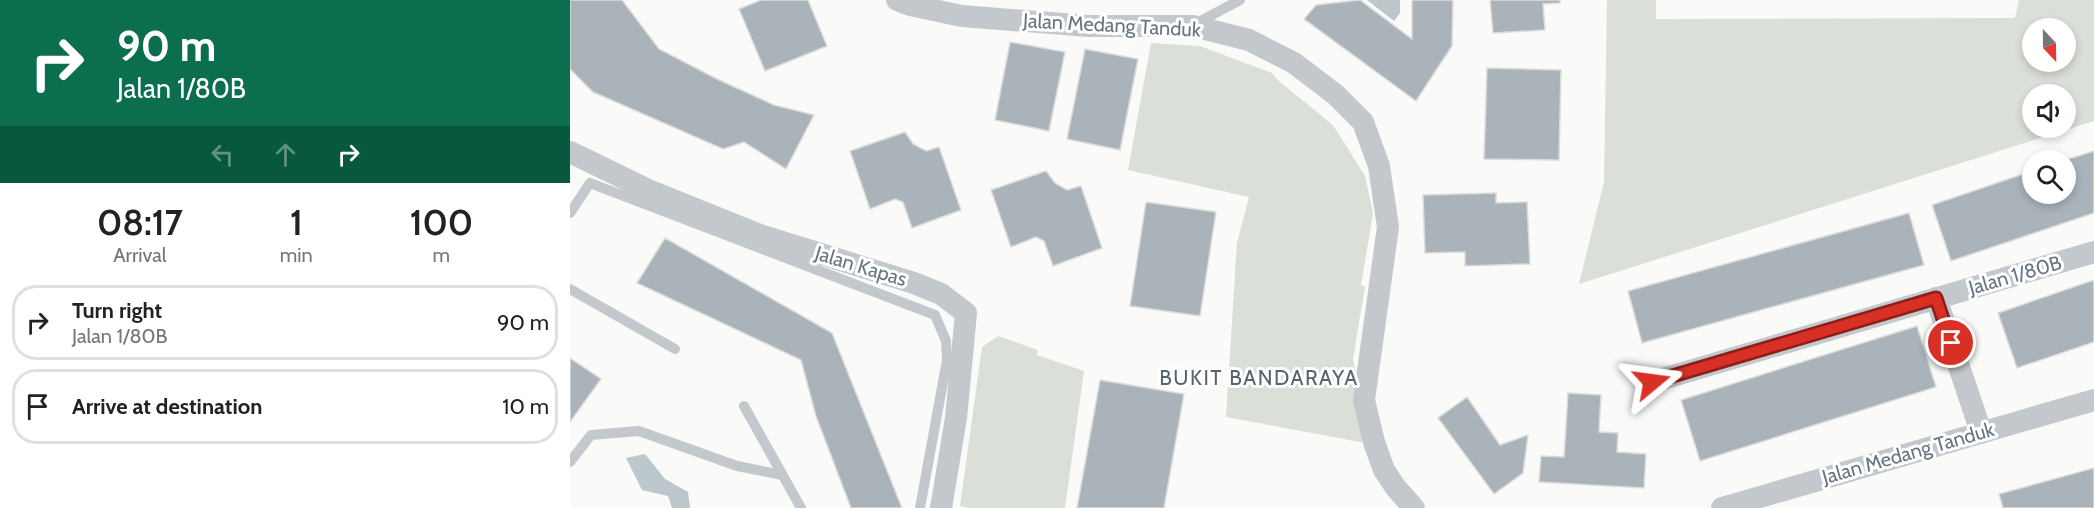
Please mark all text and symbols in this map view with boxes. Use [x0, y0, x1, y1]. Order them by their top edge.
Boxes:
street label: Jalan Medang Tanduk [1022, 8, 1201, 42]
north arrow [2022, 18, 2076, 72]
map controls [2022, 18, 2076, 204]
text: 90 m [117, 20, 216, 72]
icon: right [18, 24, 96, 102]
text: Jalan 1/80B [117, 72, 246, 105]
button: sound [2022, 84, 2076, 138]
icon: left [206, 138, 239, 171]
icon: ahead [269, 138, 302, 171]
icon: right [332, 138, 365, 171]
button: search [2022, 150, 2076, 204]
text: 08:17 [97, 200, 183, 244]
text: 1 [290, 200, 303, 244]
text: 100 [410, 200, 473, 244]
street label: Jalan Kapas [811, 240, 910, 291]
text: Arrival [113, 243, 167, 267]
text: min [280, 243, 313, 267]
text: m [433, 243, 450, 267]
street label: Jalan 1/80B [1965, 250, 2064, 300]
text: Turn right [72, 297, 162, 324]
icon: right [21, 306, 54, 339]
text: 90 m [497, 309, 549, 336]
pin [1925, 317, 1976, 368]
text: Jalan 1/80B [72, 324, 168, 348]
icon: arrive [1934, 326, 1967, 359]
position arrow [1620, 350, 1684, 414]
district label: BUKIT BANDARAYA [1159, 365, 1359, 390]
icon: arrive [21, 390, 54, 423]
text: Arrive at destination [72, 393, 262, 420]
text: 10 m [502, 393, 549, 420]
street label: Jalan Medang Tanduk [1818, 417, 1997, 489]

